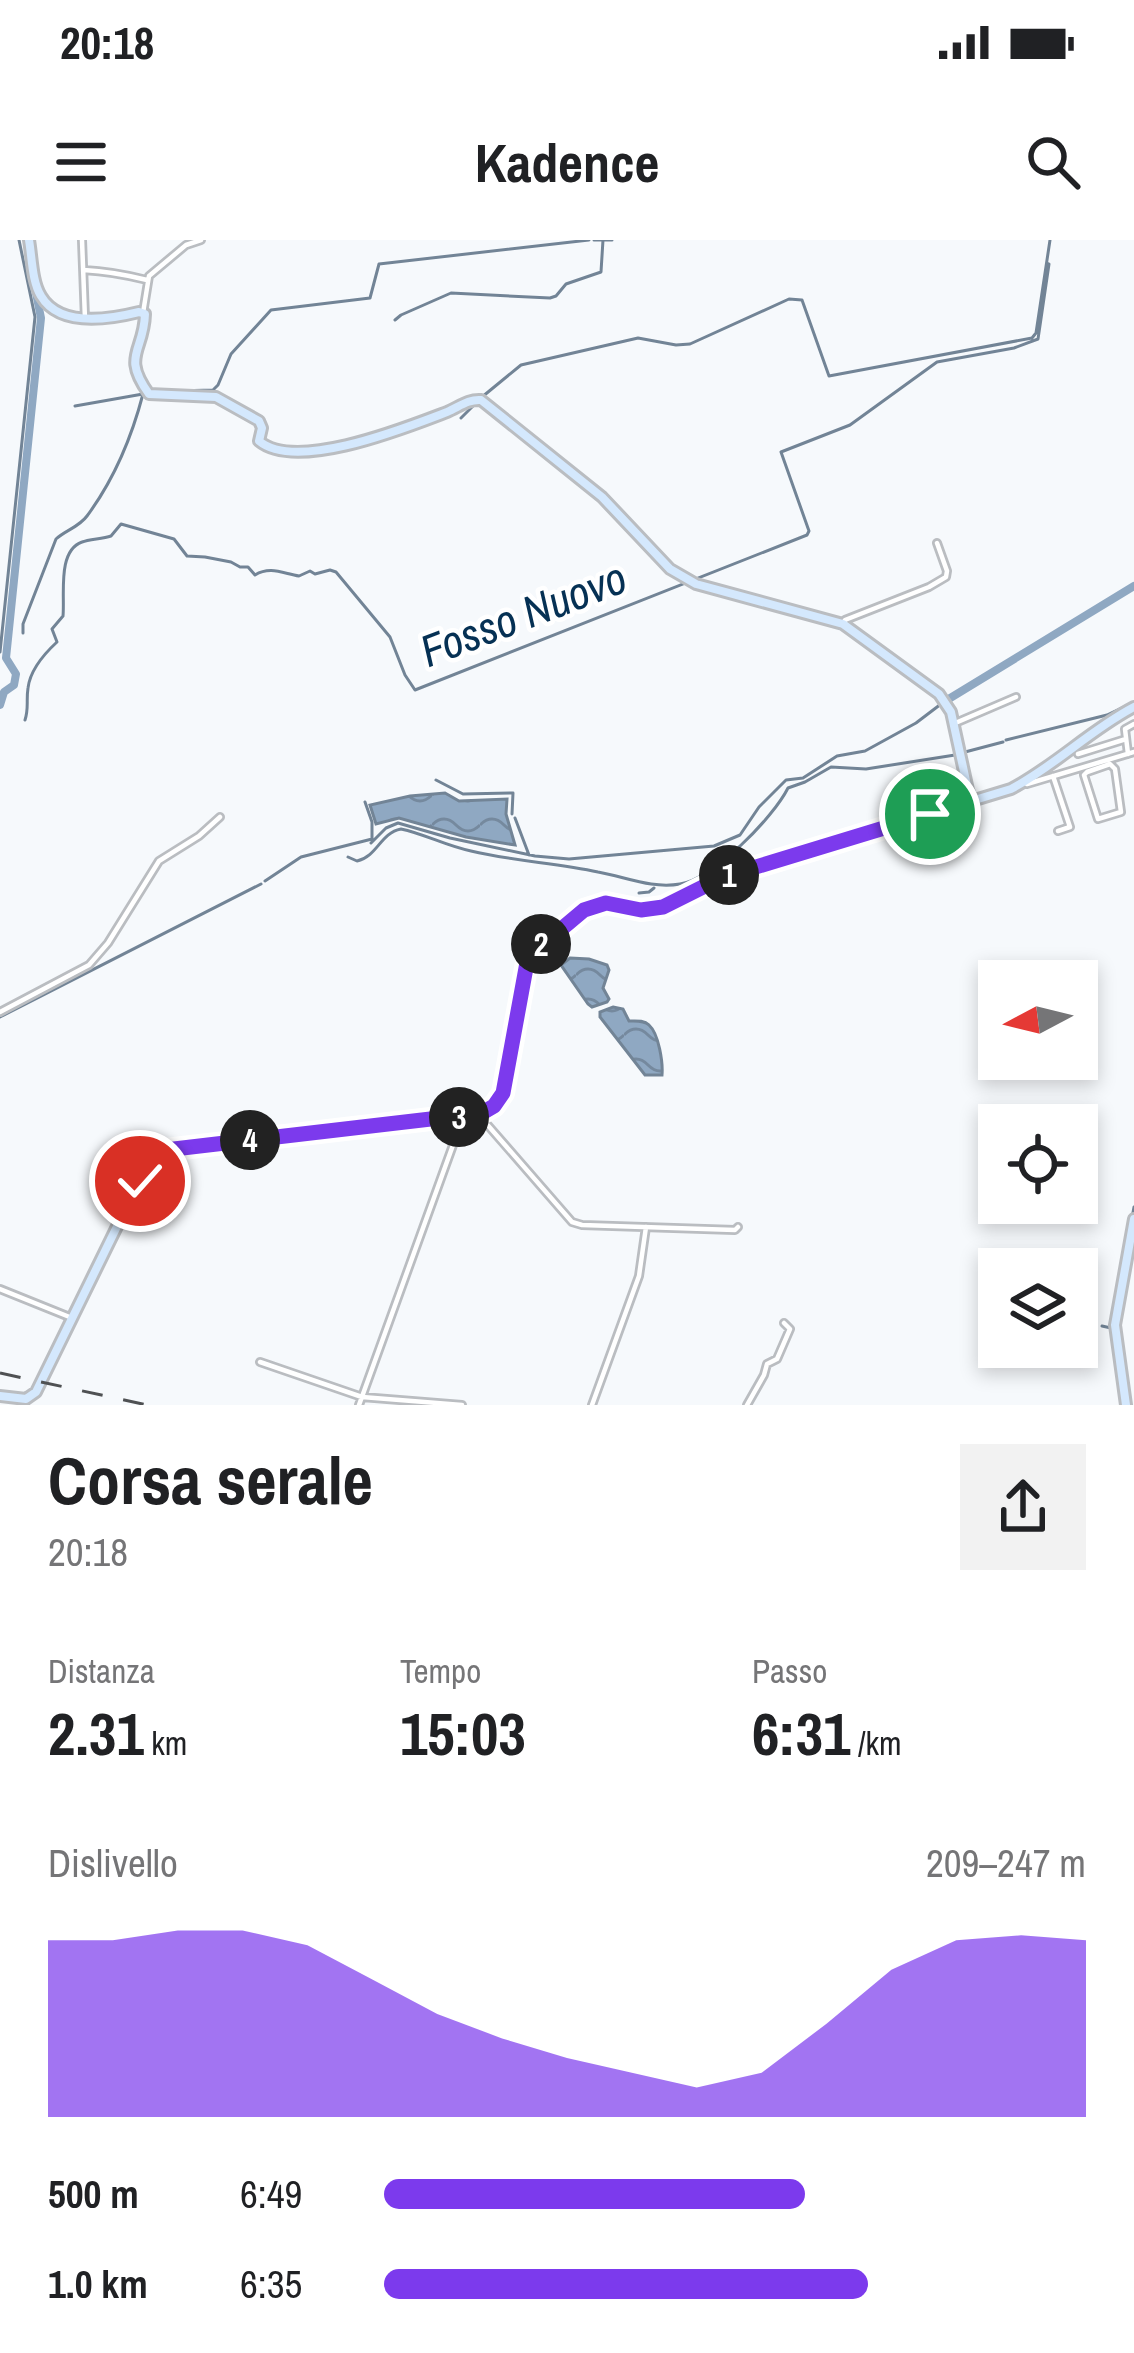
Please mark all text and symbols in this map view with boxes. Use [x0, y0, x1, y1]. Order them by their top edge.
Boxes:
text: 20:18 [60, 12, 154, 73]
text: Kadence [475, 126, 659, 199]
icon: menu [48, 129, 114, 195]
icon: search [1020, 129, 1086, 195]
water label: Fosso Nuovo [411, 546, 635, 681]
pin [879, 763, 981, 865]
icon: arrive [897, 781, 963, 847]
pin: 1 [699, 845, 759, 905]
text: 1 [721, 853, 737, 897]
pin: 2 [511, 914, 571, 974]
text: 2 [533, 922, 549, 966]
north arrow [978, 960, 1098, 1080]
map controls [978, 960, 1098, 1368]
pin: 3 [429, 1087, 489, 1147]
text: 3 [451, 1095, 467, 1139]
button: locate [978, 1104, 1098, 1224]
pin: 4 [220, 1110, 280, 1170]
text: 4 [242, 1118, 258, 1162]
pin [89, 1130, 191, 1232]
icon: check [107, 1148, 173, 1214]
button: layers [978, 1248, 1098, 1368]
text: Corsa serale [48, 1436, 373, 1525]
button: share [960, 1444, 1086, 1570]
text: 20:18 [48, 1526, 128, 1578]
text: Distanza [48, 1649, 155, 1693]
text: Tempo [400, 1649, 481, 1693]
text: Passo [752, 1649, 827, 1693]
text: 2.31 [48, 1693, 144, 1774]
text: 15:03 [400, 1693, 526, 1774]
text: 6:31 [752, 1693, 850, 1774]
text: km [144, 1721, 187, 1765]
text: /km [850, 1721, 902, 1765]
text: Dislivello [48, 1837, 178, 1889]
text: 209–247 m [926, 1837, 1086, 1889]
text: 500 m [48, 2168, 139, 2220]
text: 6:49 [240, 2168, 302, 2220]
text: 1.0 km [48, 2258, 148, 2310]
text: 6:35 [240, 2258, 302, 2310]

